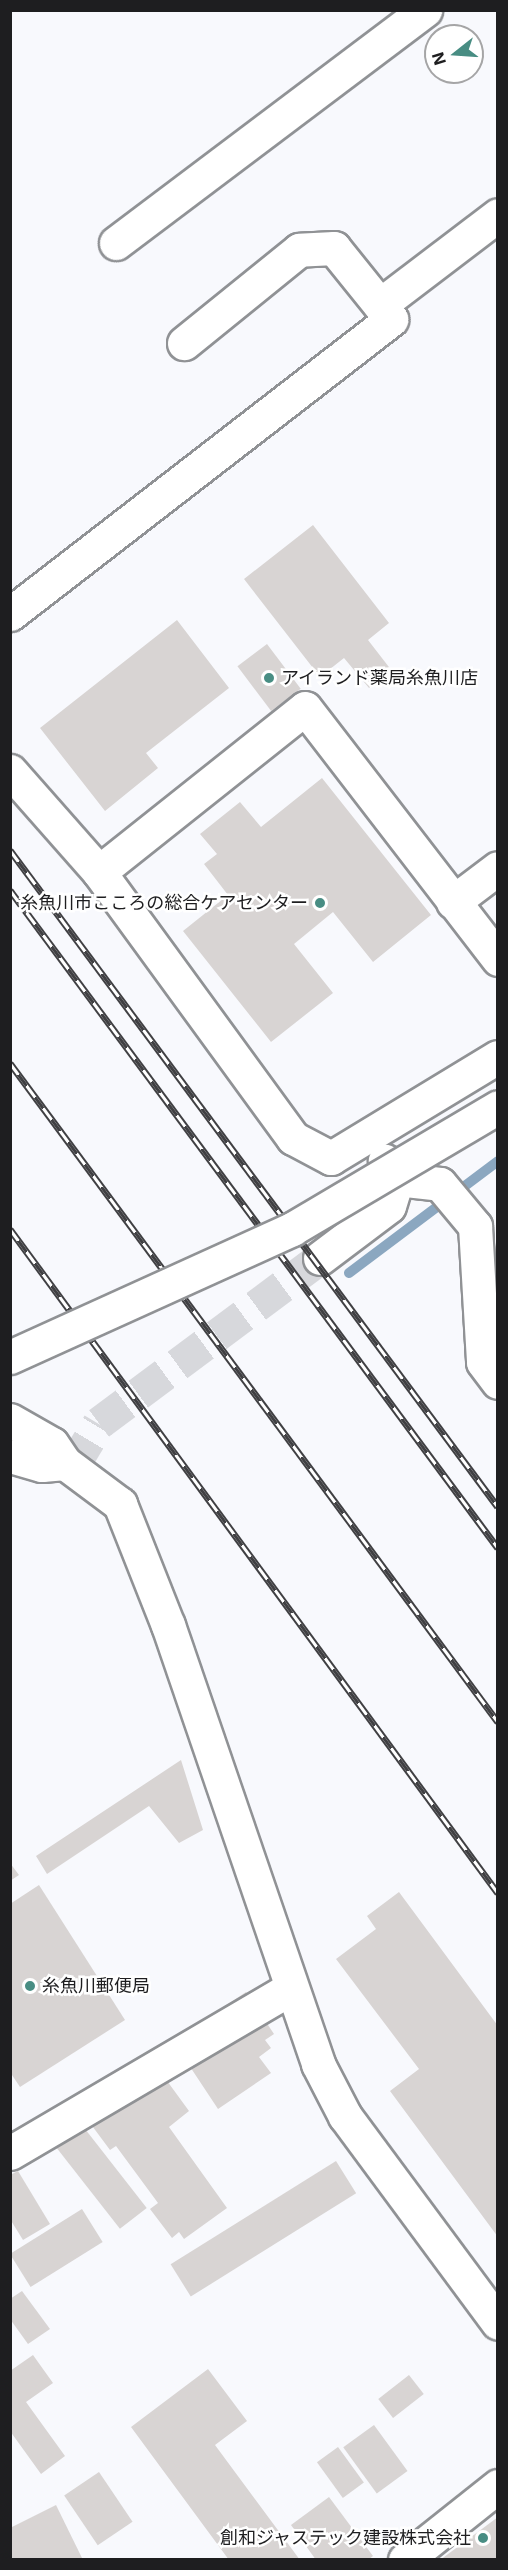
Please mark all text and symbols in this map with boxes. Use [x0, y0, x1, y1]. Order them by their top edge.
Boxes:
north arrow [424, 24, 484, 84]
text: N [427, 50, 450, 67]
place label: アイランド薬局糸魚川店 [281, 667, 479, 689]
marker: アイランド薬局糸魚川店 [262, 671, 276, 685]
place label: 糸魚川市こころの総合ケアセンター [20, 892, 308, 914]
marker: 糸魚川市こころの総合ケアセンター [313, 896, 327, 910]
place label: 糸魚川郵便局 [42, 1975, 150, 1997]
marker: 糸魚川郵便局 [23, 1979, 37, 1993]
place label: 創和ジャステック建設株式会社 [219, 2527, 471, 2549]
marker: 創和ジャステック建設株式会社 [476, 2531, 490, 2545]

